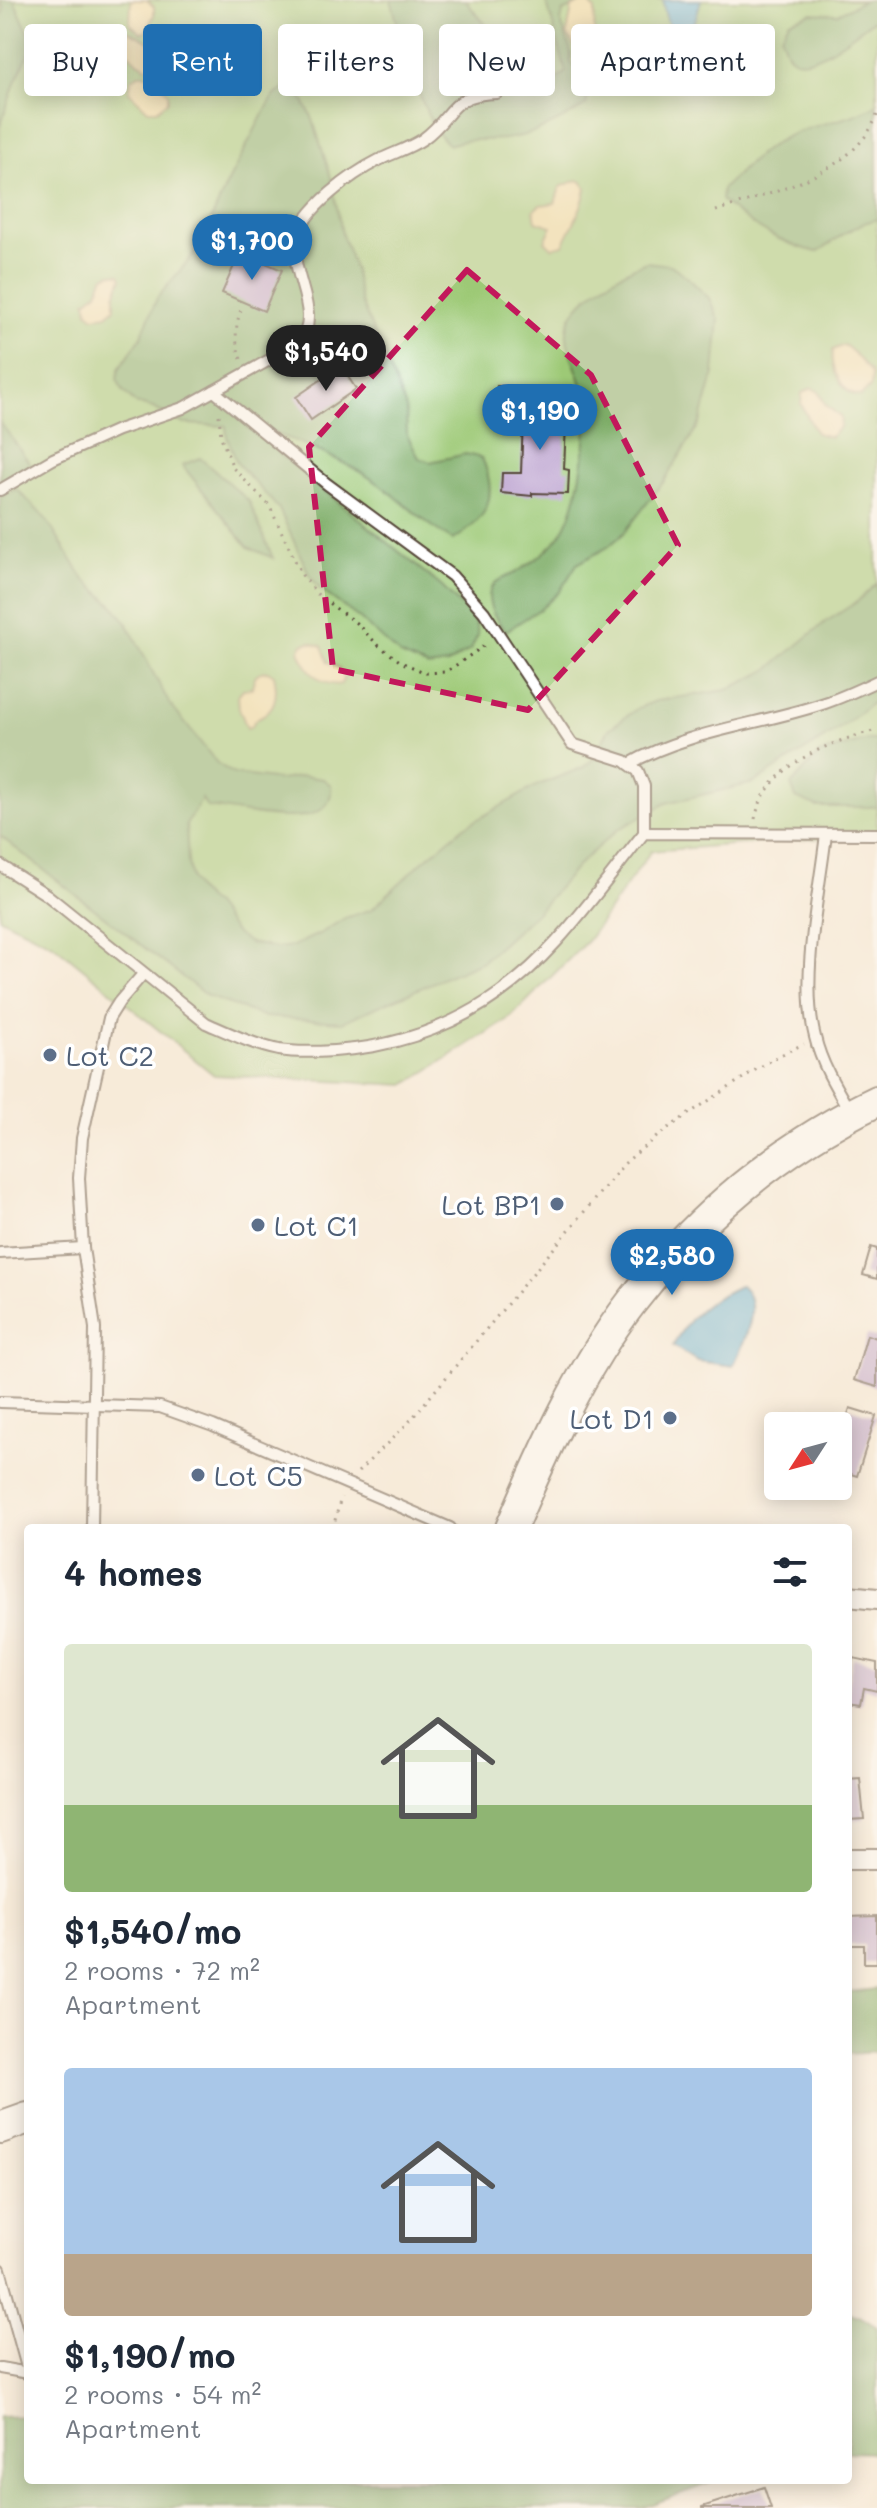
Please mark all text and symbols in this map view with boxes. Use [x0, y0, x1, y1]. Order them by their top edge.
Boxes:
chip: Buy [24, 24, 127, 96]
chip: Rent [143, 24, 262, 96]
chip: Filters [278, 24, 423, 96]
chip: New [439, 24, 555, 96]
chip: Apartment [571, 24, 775, 96]
pin: $1,700 [187, 214, 317, 282]
text: $1,700 [210, 223, 294, 257]
pin: $1,540 [261, 325, 391, 393]
text: $1,540 [284, 334, 368, 368]
pin: $1,190 [475, 384, 605, 452]
text: $1,190 [500, 393, 580, 427]
place label: Lot C2 [66, 1037, 154, 1073]
marker: Lot C2 [41, 1046, 59, 1064]
place label: Lot BP1 [441, 1186, 541, 1222]
marker: Lot BP1 [548, 1195, 566, 1213]
place label: Lot C1 [274, 1207, 359, 1243]
marker: Lot C1 [249, 1216, 267, 1234]
pin: $2,580 [607, 1229, 737, 1297]
text: $2,580 [629, 1238, 715, 1272]
place label: Lot D1 [570, 1400, 654, 1436]
marker: Lot D1 [661, 1409, 679, 1427]
north arrow [764, 1412, 852, 1500]
map controls [764, 1412, 852, 1500]
place label: Lot C5 [214, 1457, 303, 1493]
marker: Lot C5 [189, 1466, 207, 1484]
text: 4 homes [64, 1550, 203, 1595]
icon: filters [768, 1550, 812, 1594]
icon: home [366, 1696, 510, 1840]
text: $1,540/mo [64, 1908, 241, 1953]
text: 2 rooms · 72 m² [64, 1953, 260, 1987]
text: Apartment [64, 1987, 201, 2021]
icon: home [366, 2120, 510, 2264]
text: $1,190/mo [64, 2332, 235, 2377]
text: 2 rooms · 54 m² [64, 2377, 261, 2411]
text: Apartment [64, 2411, 201, 2445]

